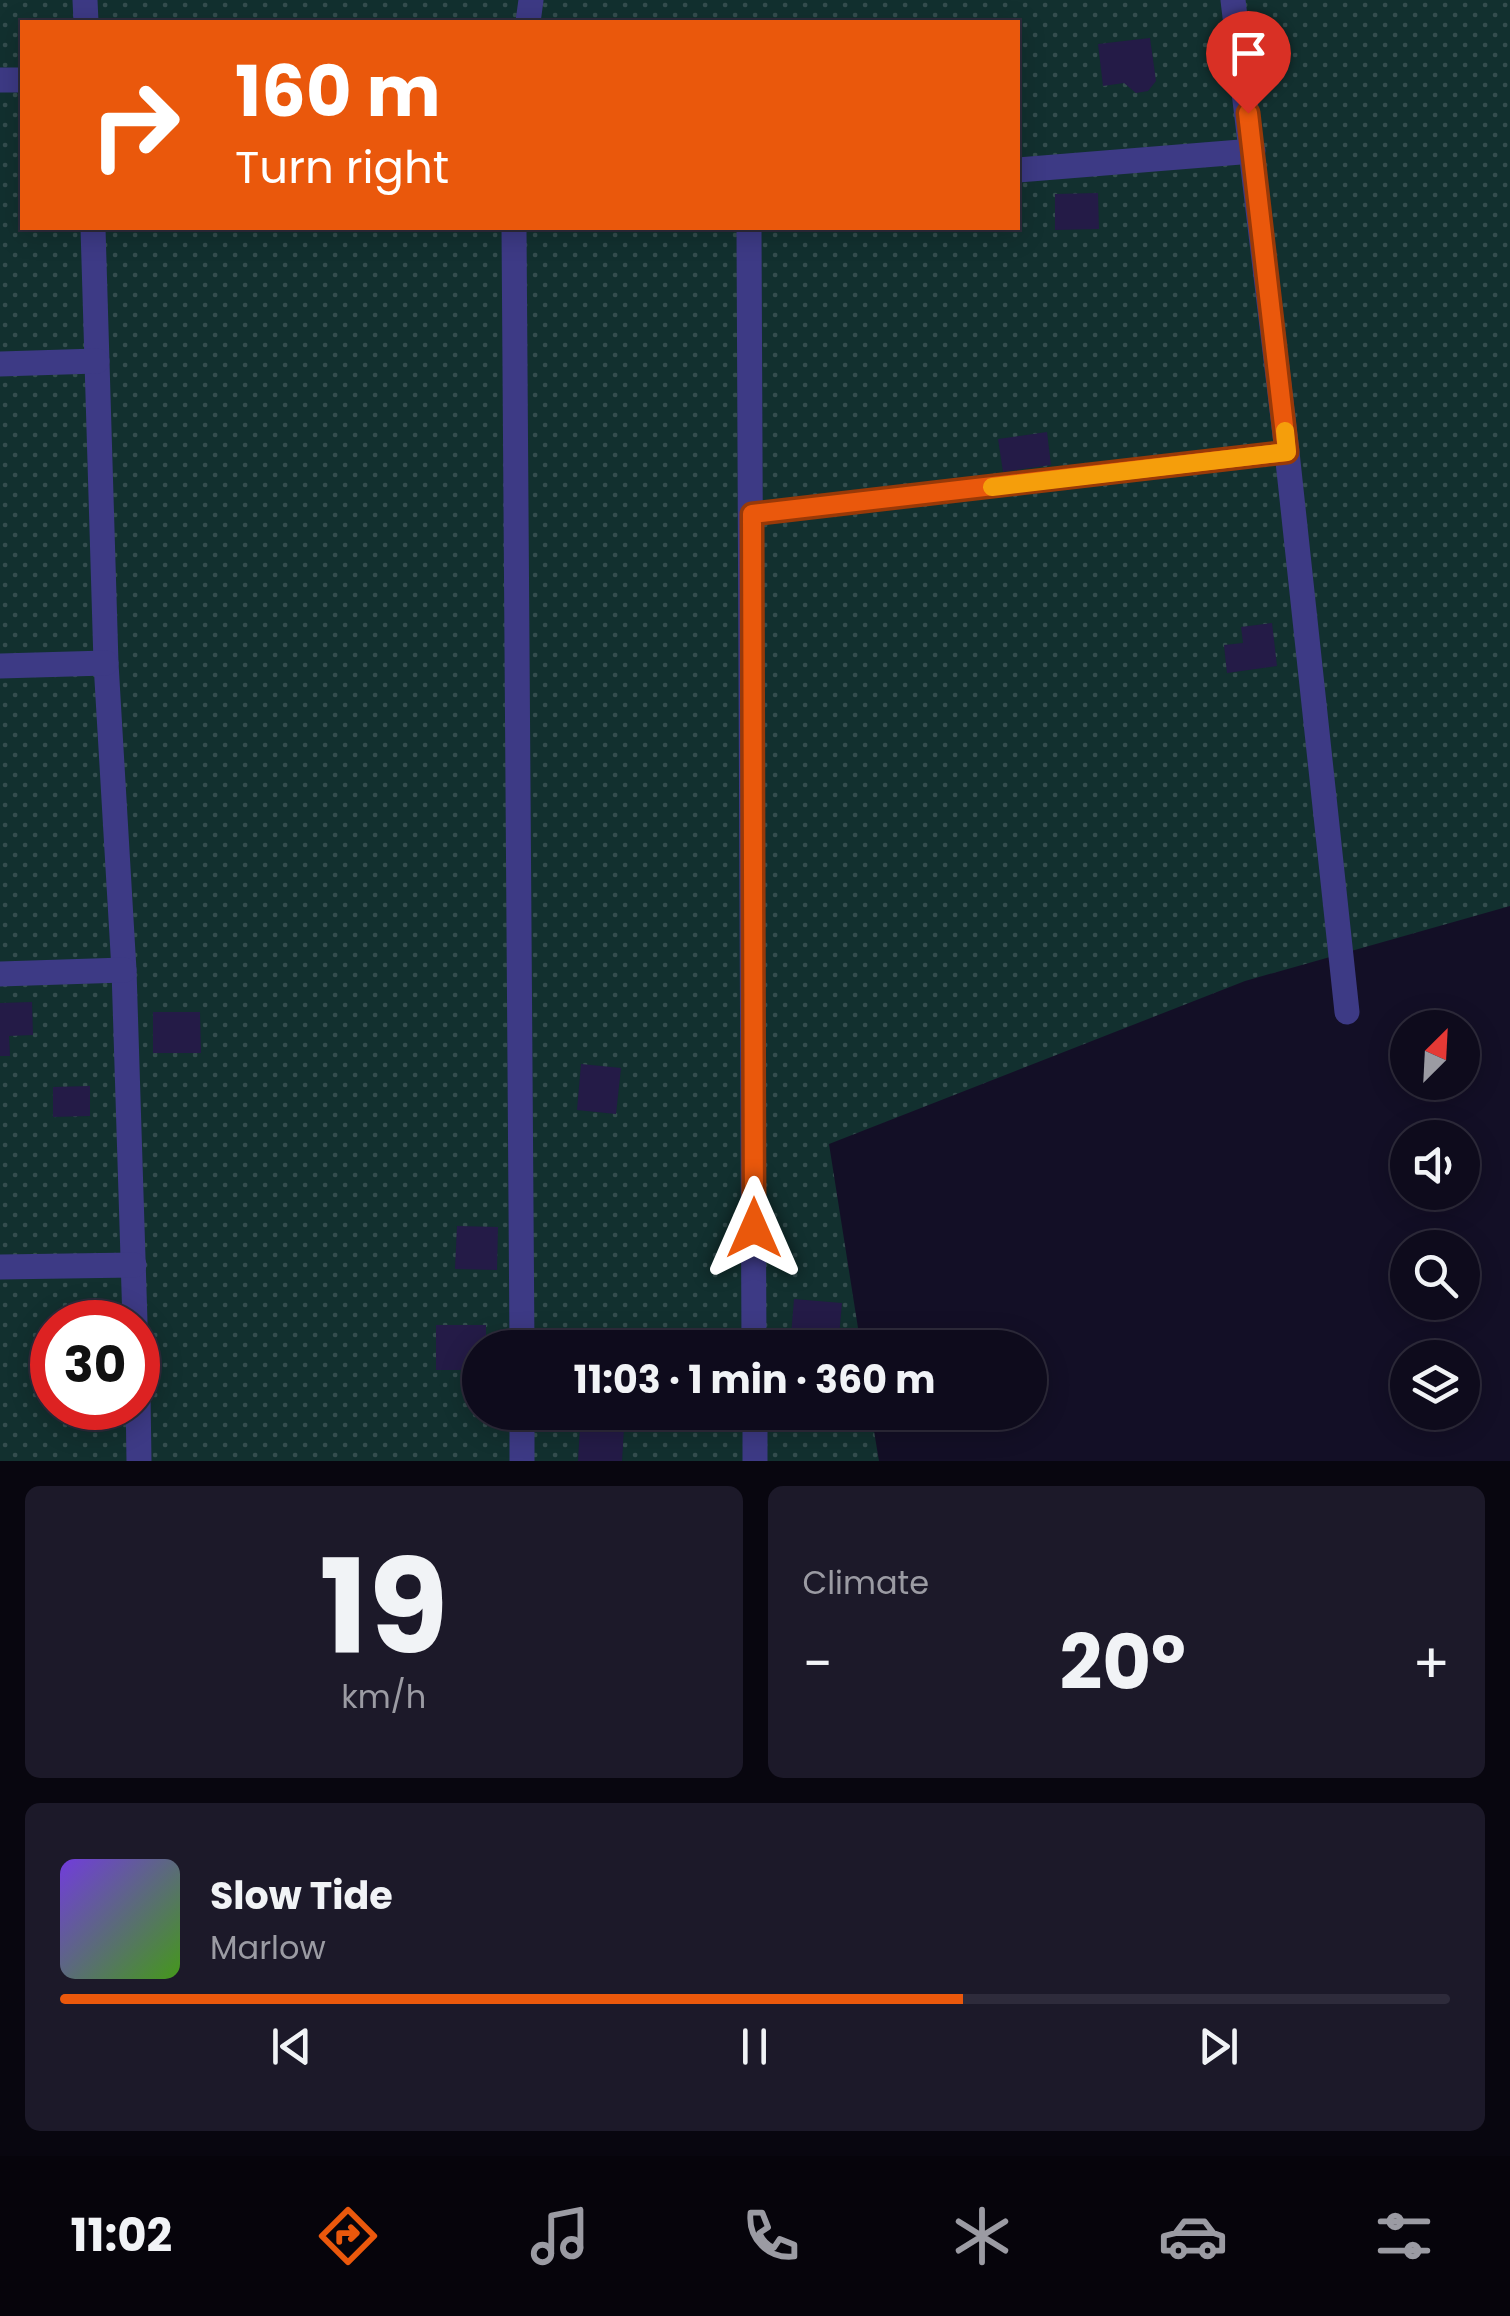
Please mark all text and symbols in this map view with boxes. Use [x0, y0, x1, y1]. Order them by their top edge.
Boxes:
pin [1206, 11, 1291, 114]
icon: arrive [1221, 26, 1276, 81]
text: 160 m [235, 42, 441, 141]
icon: right [70, 60, 200, 190]
text: Turn right [235, 136, 449, 199]
north arrow [1390, 1010, 1480, 1100]
map controls [1390, 1010, 1480, 1430]
button: sound [1390, 1120, 1480, 1210]
position arrow [702, 1176, 806, 1280]
button: search [1390, 1230, 1480, 1320]
speed limit sign: 30 [30, 1300, 160, 1430]
button: layers [1390, 1340, 1480, 1430]
text: 11:03 · 1 min · 360 m [574, 1353, 935, 1406]
text: 19 [319, 1516, 448, 1699]
text: Climate [803, 1560, 929, 1605]
text: 20° [1059, 1610, 1186, 1715]
text: − [803, 1625, 833, 1702]
text: + [1412, 1625, 1450, 1702]
text: km/h [341, 1674, 426, 1719]
text: Slow Tide [210, 1869, 393, 1922]
text: Marlow [210, 1925, 326, 1970]
icon: previous [264, 2019, 319, 2074]
icon: pause [727, 2019, 782, 2074]
icon: next [1191, 2019, 1246, 2074]
icon: directions [313, 2201, 383, 2271]
icon: music [525, 2201, 595, 2271]
icon: phone [736, 2201, 806, 2271]
icon: climate [947, 2201, 1017, 2271]
icon: car [1158, 2201, 1228, 2271]
icon: filters [1369, 2201, 1439, 2271]
text: 11:02 [71, 2204, 172, 2267]

